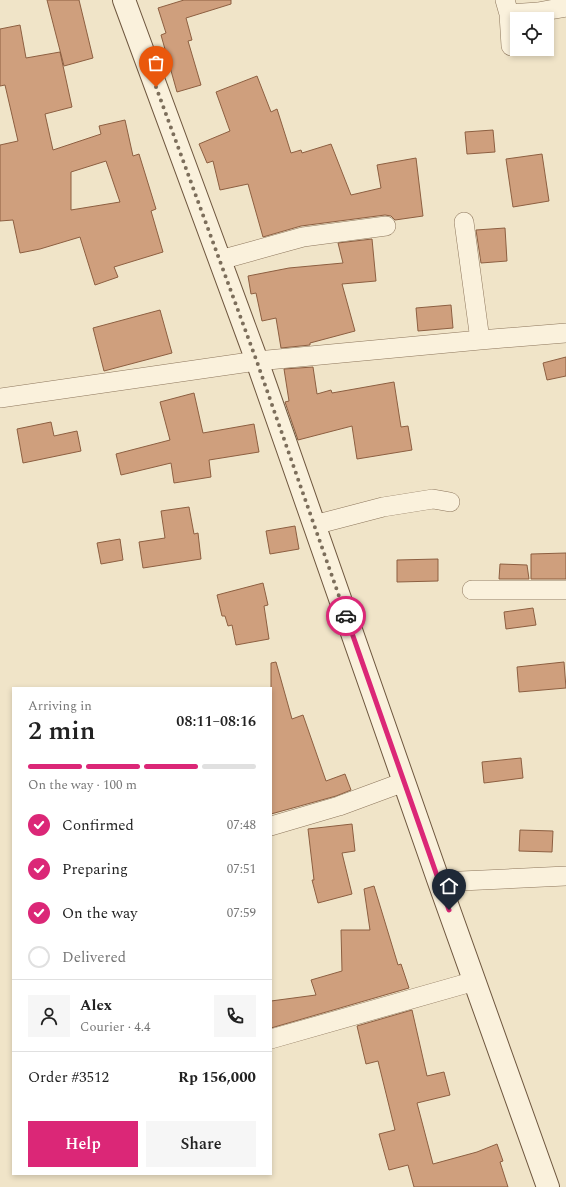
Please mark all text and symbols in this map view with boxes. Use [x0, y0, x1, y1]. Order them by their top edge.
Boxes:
map controls [510, 12, 554, 56]
button: locate [510, 12, 554, 56]
pin [139, 46, 173, 87]
icon: bag [145, 52, 167, 74]
courier [326, 596, 366, 636]
icon: car [335, 605, 357, 627]
text: Arriving in [28, 696, 92, 716]
text: 08:11–08:16 [176, 710, 256, 733]
text: 2 min [28, 711, 95, 751]
text: On the way · 100 m [28, 775, 137, 795]
icon: check [28, 814, 50, 836]
text: Confirmed [62, 814, 134, 837]
text: 07:48 [227, 815, 256, 835]
icon: check [28, 858, 50, 880]
text: Preparing [62, 858, 128, 881]
text: 07:51 [227, 859, 256, 879]
pin [432, 869, 466, 910]
icon: home [438, 875, 460, 897]
icon: check [28, 902, 50, 924]
text: On the way [62, 902, 137, 925]
text: 07:59 [227, 903, 256, 923]
text: Delivered [62, 946, 126, 969]
text: Alex [80, 994, 112, 1017]
button: person [28, 995, 70, 1037]
button: phone [214, 995, 256, 1037]
text: Courier · 4.4 [80, 1017, 150, 1037]
text: Order #3512 [28, 1066, 109, 1089]
text: Rp 156,000 [178, 1066, 256, 1089]
button: Help [28, 1121, 138, 1167]
button: Share [146, 1121, 256, 1167]

